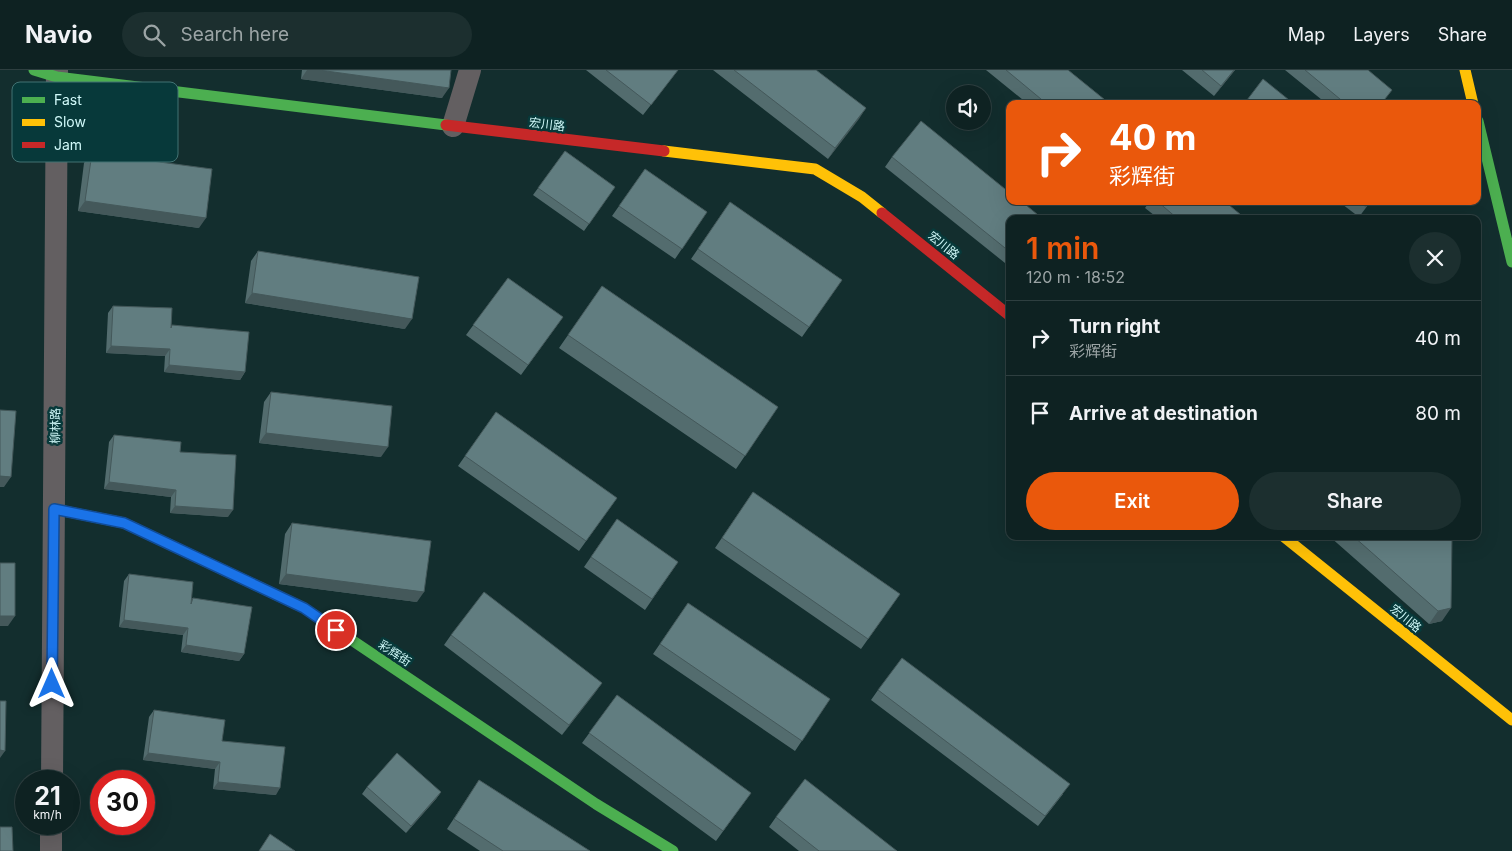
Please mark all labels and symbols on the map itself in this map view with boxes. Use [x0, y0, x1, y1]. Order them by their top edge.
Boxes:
legend [12, 82, 178, 162]
text: Fast [54, 91, 82, 108]
text: Slow [54, 113, 86, 130]
street label: 宏川路 [528, 114, 566, 134]
text: Jam [54, 136, 82, 153]
street label: 宏川路 [925, 228, 963, 262]
street label: 柳林路 [47, 408, 63, 444]
street label: 宏川路 [1387, 601, 1425, 635]
pin [315, 609, 357, 651]
street label: 彩辉街 [376, 637, 414, 669]
position arrow [25, 657, 77, 709]
speed limit sign: 30 [90, 770, 155, 835]

